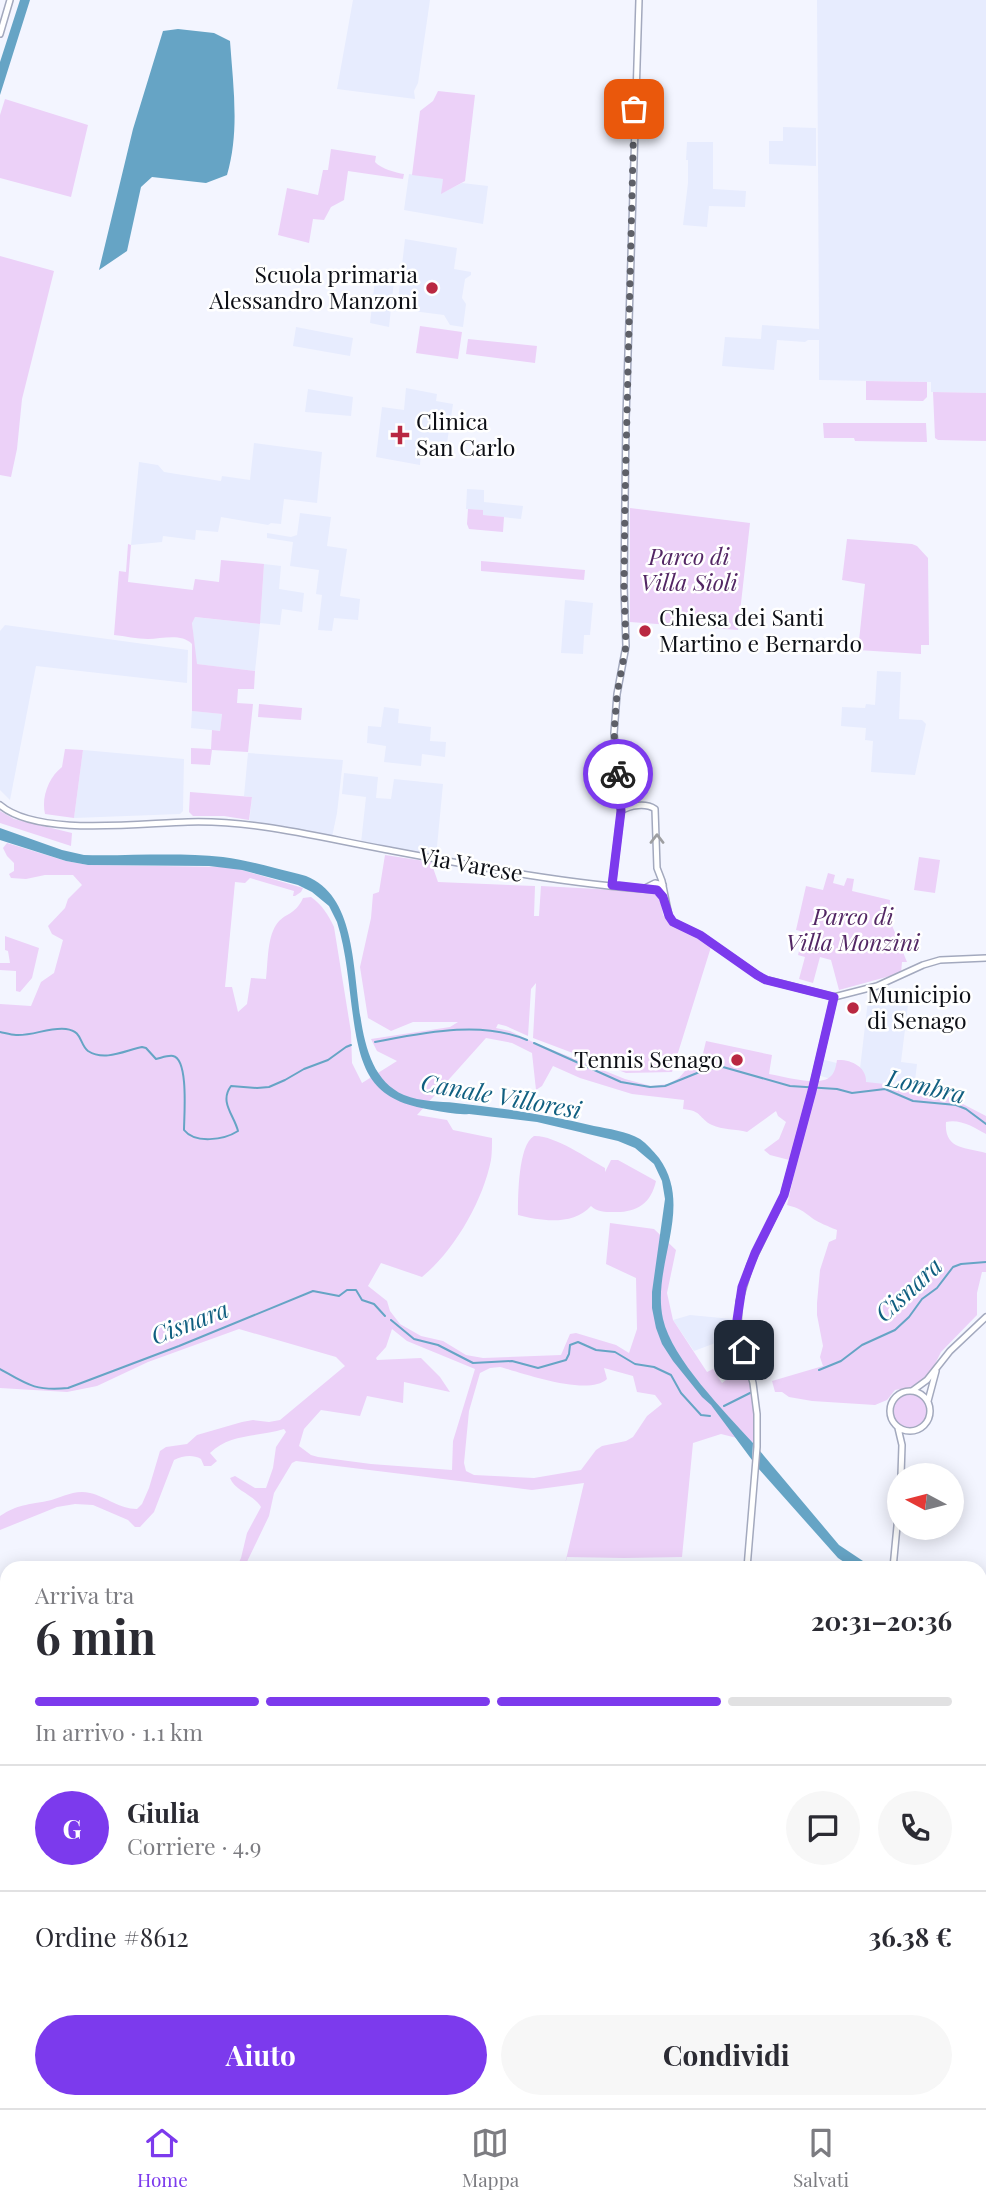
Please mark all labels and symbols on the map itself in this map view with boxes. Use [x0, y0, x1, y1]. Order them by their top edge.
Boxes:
pin [604, 79, 664, 139]
place label: Scuola primaria Alessandro Manzoni [208, 258, 419, 315]
marker: Scuola primaria Alessandro Manzoni [424, 280, 440, 296]
place label: Clinica San Carlo [416, 405, 515, 462]
marker: Clinica San Carlo [390, 425, 410, 445]
park label: Parco di Villa Sioli [641, 540, 738, 597]
place label: Chiesa dei Santi Martino e Bernardo [659, 601, 862, 658]
marker: Chiesa dei Santi Martino e Bernardo [637, 623, 653, 639]
courier [583, 739, 653, 809]
one-way arrow [649, 833, 665, 844]
street label: Via Varese [416, 839, 525, 888]
park label: Parco di Villa Monzini [786, 900, 921, 957]
place label: Municipio di Senago [867, 978, 971, 1035]
marker: Municipio di Senago [845, 1000, 861, 1016]
place label: Tennis Senago [574, 1043, 723, 1074]
marker: Tennis Senago [729, 1052, 745, 1068]
water label: Lombra [883, 1060, 969, 1110]
water label: Canale Villoresi [419, 1065, 585, 1125]
water label: Cisnara [867, 1249, 948, 1328]
water label: Cisnara [146, 1292, 233, 1351]
pin [714, 1320, 774, 1380]
north arrow [887, 1463, 964, 1540]

